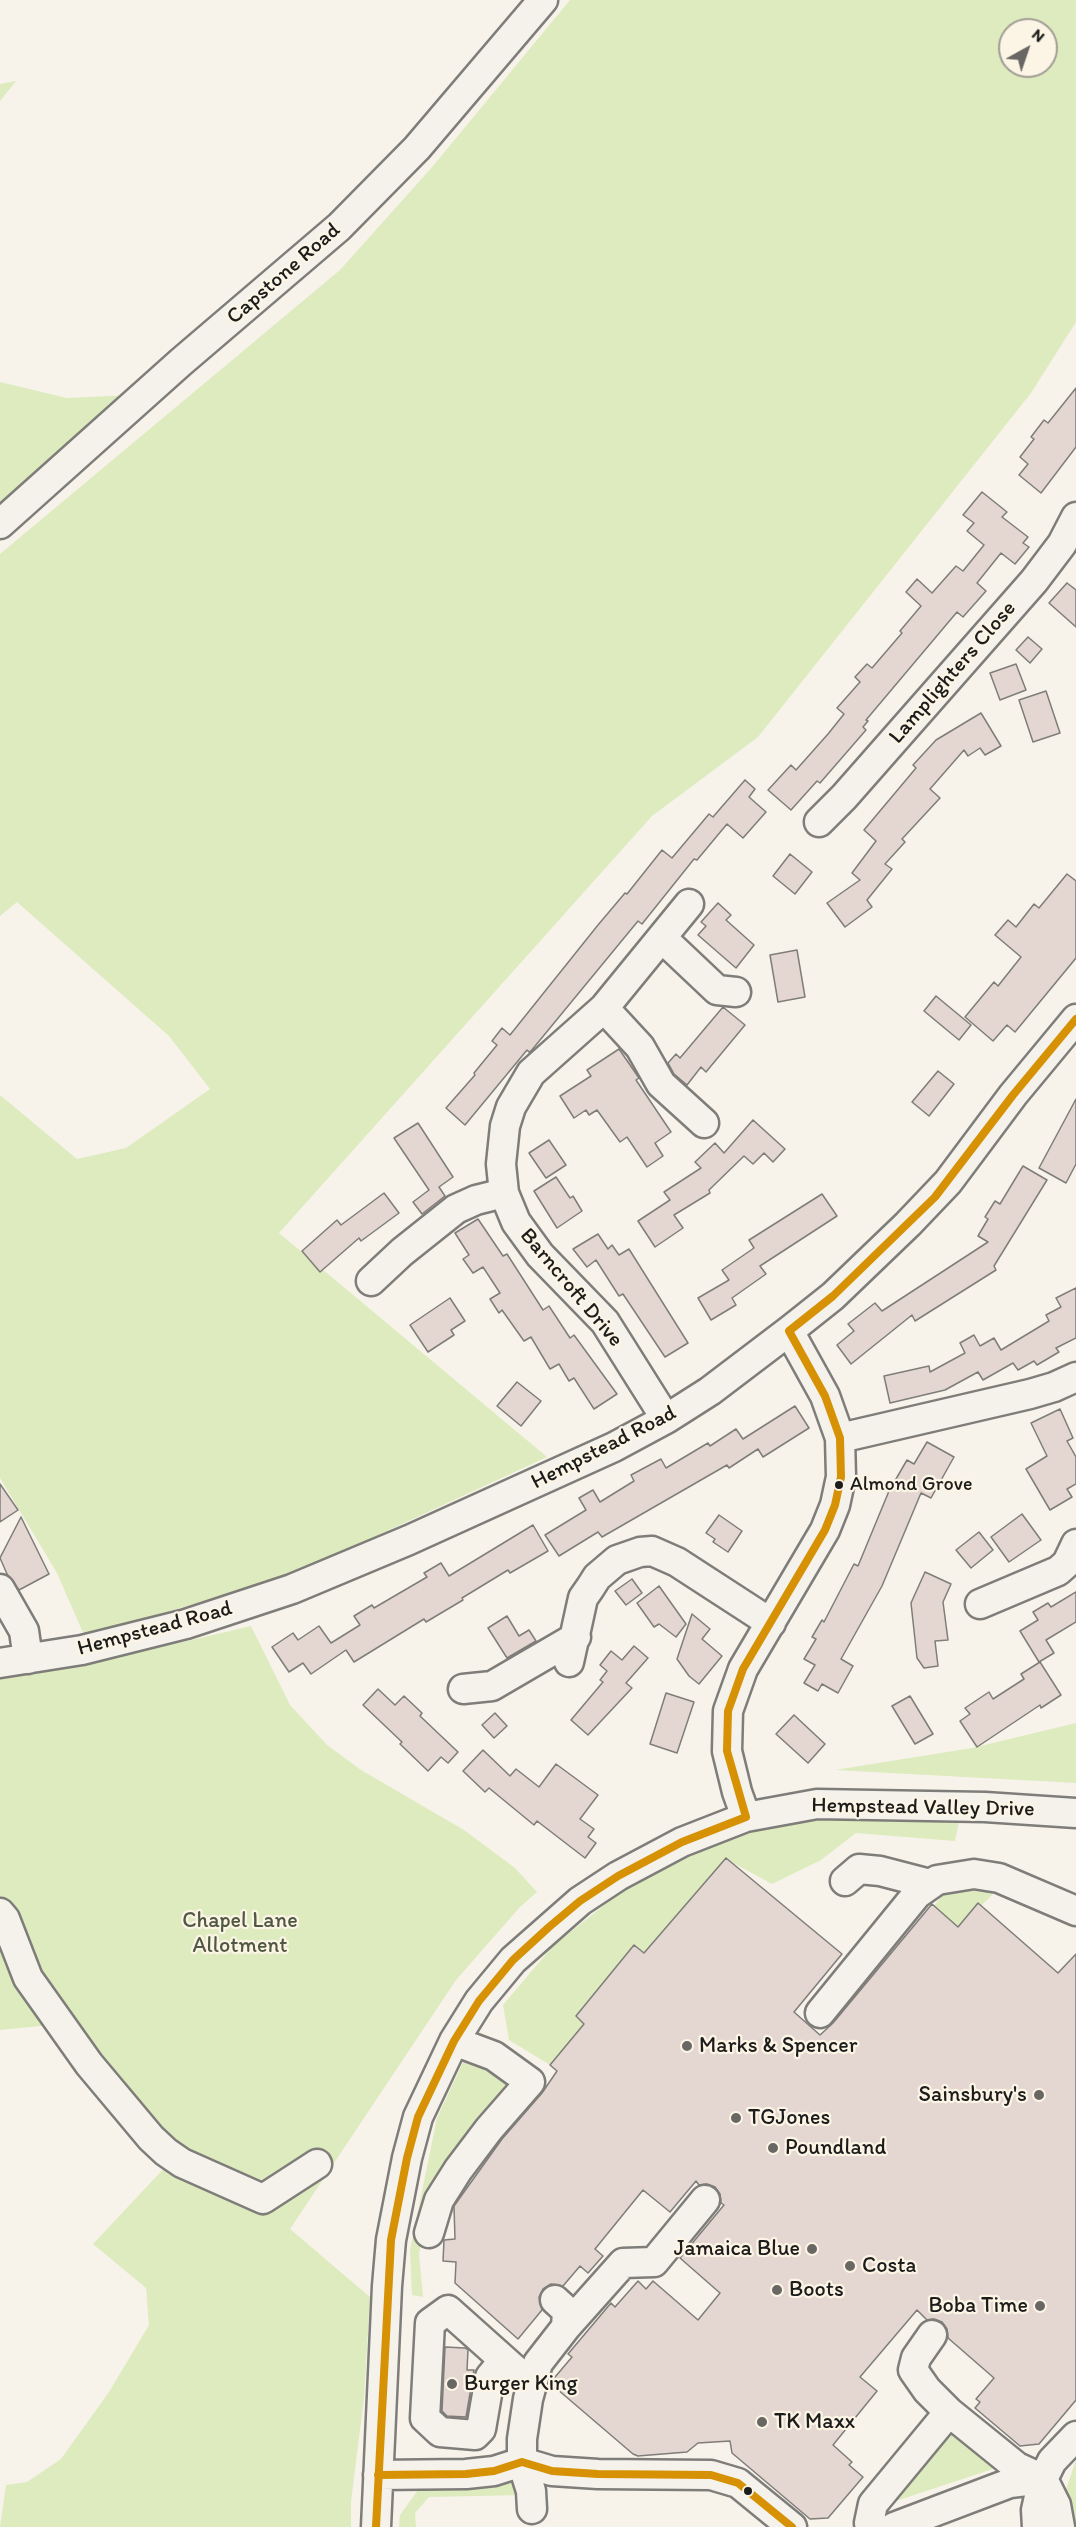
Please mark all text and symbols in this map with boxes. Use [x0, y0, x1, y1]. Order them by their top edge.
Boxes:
north arrow [998, 18, 1058, 78]
text: N [1028, 25, 1049, 46]
street label: Capstone Road [222, 218, 346, 330]
street label: Lamplighters Close [884, 596, 1022, 750]
street label: Barncroft Drive [514, 1223, 628, 1353]
street label: Hempstead Road [527, 1400, 681, 1496]
place label: Almond Grove [850, 1473, 972, 1497]
marker: Almond Grove [833, 1479, 845, 1491]
street label: Hempstead Road [75, 1596, 235, 1662]
street label: Hempstead Valley Drive [811, 1793, 1035, 1823]
park label: Chapel Lane Allotment [182, 1908, 298, 1960]
place label: Marks & Spencer [699, 2033, 857, 2059]
marker: Marks & Spencer [680, 2039, 694, 2053]
place label: Sainsbury's [919, 2082, 1027, 2108]
marker: Sainsbury's [1032, 2088, 1046, 2102]
place label: TGJones [748, 2105, 830, 2131]
marker: TGJones [729, 2111, 743, 2125]
place label: Poundland [785, 2135, 886, 2161]
marker: Poundland [766, 2141, 780, 2155]
place label: Jamaica Blue [674, 2236, 800, 2262]
marker: Jamaica Blue [805, 2242, 819, 2256]
place label: Costa [862, 2253, 916, 2279]
marker: Costa [843, 2259, 857, 2273]
place label: Boots [789, 2277, 844, 2303]
marker: Boots [770, 2283, 784, 2297]
place label: Boba Time [928, 2293, 1028, 2319]
marker: Boba Time [1033, 2299, 1047, 2313]
place label: Burger King [464, 2371, 578, 2397]
marker: Burger King [445, 2377, 459, 2391]
place label: TK Maxx [774, 2409, 855, 2435]
marker: TK Maxx [755, 2415, 769, 2429]
unlabelled marker [742, 2485, 754, 2497]

